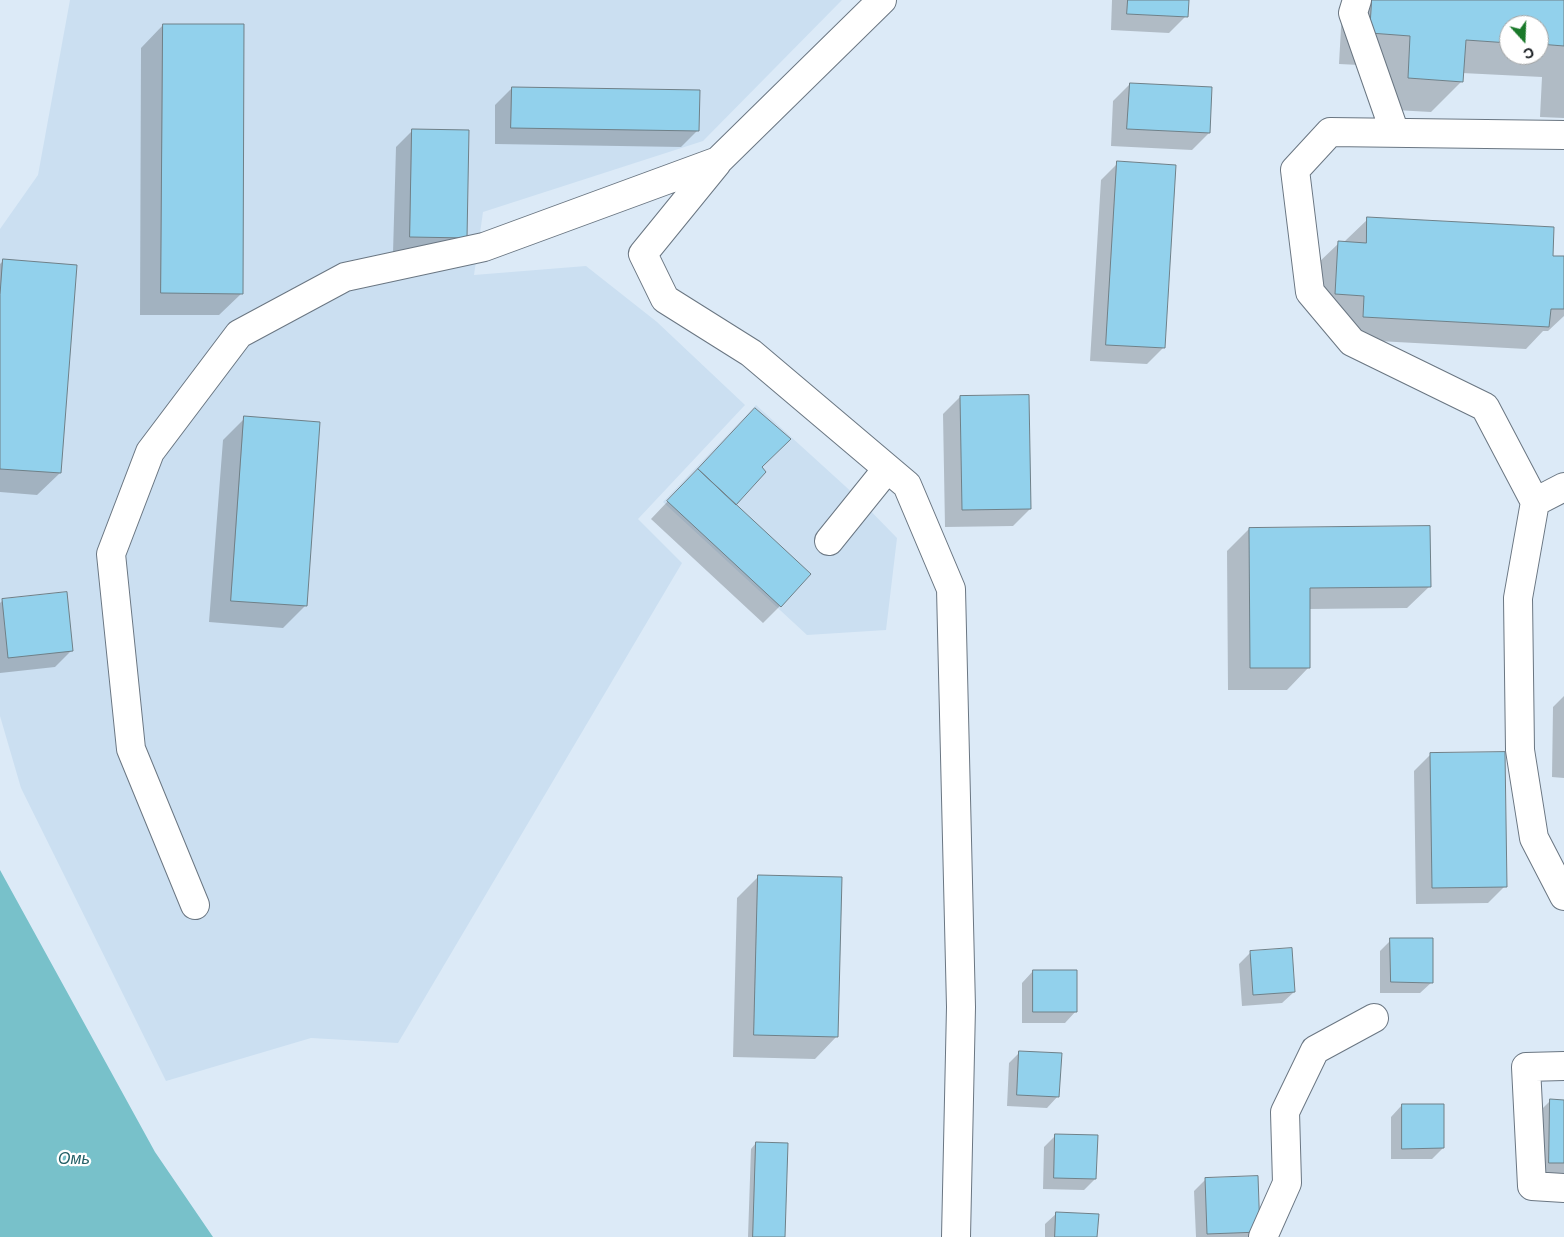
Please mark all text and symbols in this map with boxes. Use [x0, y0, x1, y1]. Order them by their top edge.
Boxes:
north arrow [1499, 15, 1549, 65]
text: С [1521, 43, 1537, 63]
water label: Омь [58, 1150, 90, 1170]

